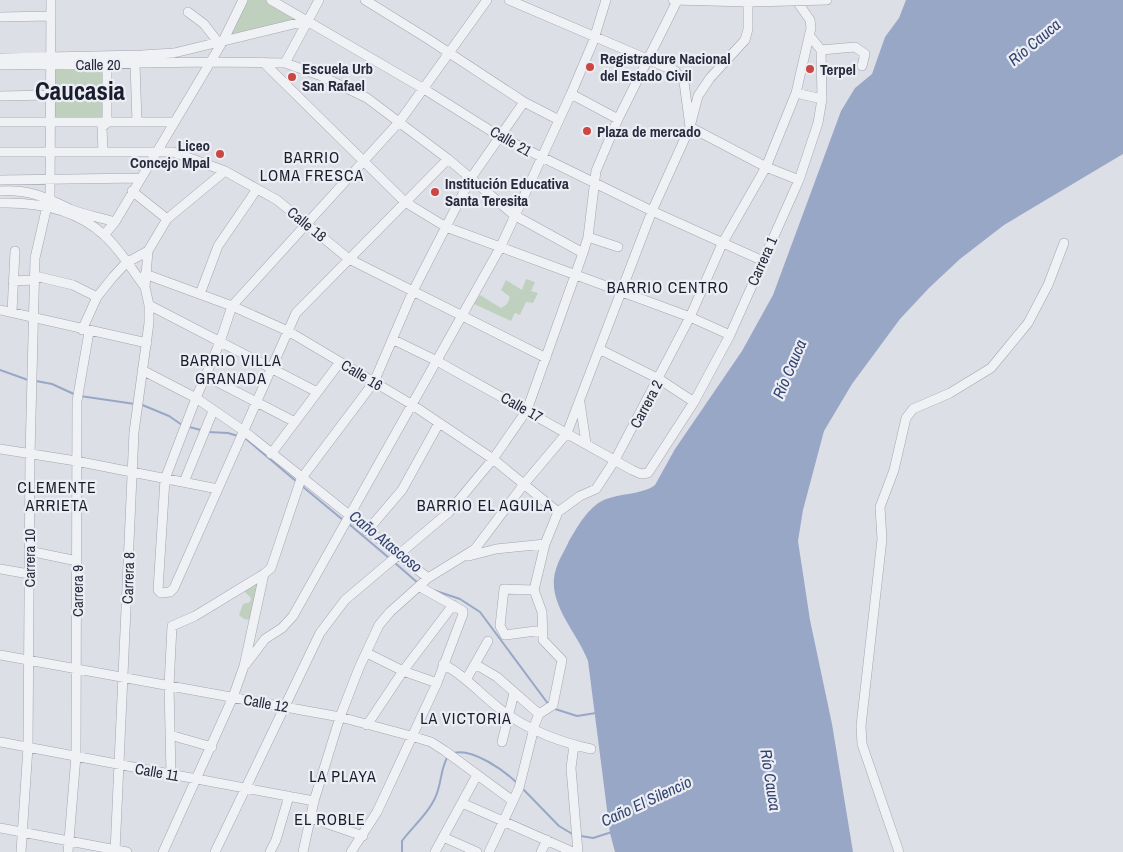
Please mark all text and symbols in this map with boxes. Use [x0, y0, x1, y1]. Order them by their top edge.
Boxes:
water label: Río Cauca [1003, 14, 1065, 70]
place label: Registradure Nacional del Estado Civil [600, 48, 731, 86]
street label: Calle 20 [75, 54, 121, 75]
place label: Escuela Urb San Rafael [302, 58, 373, 96]
place label: Terpel [820, 59, 856, 80]
marker: Registradure Nacional del Estado Civil [584, 61, 596, 73]
marker: Terpel [804, 63, 816, 75]
marker: Escuela Urb San Rafael [286, 71, 298, 83]
district label: Caucasia [35, 74, 126, 108]
street label: Calle 21 [486, 121, 536, 161]
place label: Plaza de mercado [597, 121, 701, 142]
marker: Plaza de mercado [581, 125, 593, 137]
place label: Liceo Concejo Mpal [130, 135, 210, 173]
district label: BARRIO LOMA FRESCA [260, 146, 364, 186]
marker: Liceo Concejo Mpal [214, 148, 226, 160]
place label: Institución Educativa Santa Teresita [445, 173, 569, 211]
marker: Institución Educativa Santa Teresita [429, 186, 441, 198]
street label: Calle 18 [283, 202, 331, 246]
street label: Carrera 1 [742, 233, 782, 289]
district label: BARRIO CENTRO [607, 276, 729, 298]
water label: Río Cauca [767, 336, 811, 402]
district label: BARRIO VILLA GRANADA [180, 349, 282, 389]
street label: Calle 16 [337, 354, 387, 396]
street label: Carrera 2 [625, 376, 668, 432]
street label: Calle 17 [497, 387, 547, 427]
district label: CLEMENTE ARRIETA [17, 476, 97, 516]
district label: BARRIO EL AGUILA [417, 494, 553, 516]
water label: Caño Atascoso [345, 505, 427, 577]
street label: Carrera 10 [19, 528, 40, 587]
street label: Carrera 8 [117, 552, 139, 604]
street label: Carrera 9 [67, 565, 88, 617]
street label: Calle 12 [242, 689, 290, 717]
district label: LA VICTORIA [420, 707, 512, 729]
water label: Río Cauca [755, 748, 787, 812]
street label: Calle 11 [133, 758, 181, 786]
district label: LA PLAYA [309, 765, 377, 787]
water label: Caño El Silencio [597, 770, 695, 832]
district label: EL ROBLE [294, 808, 366, 830]

